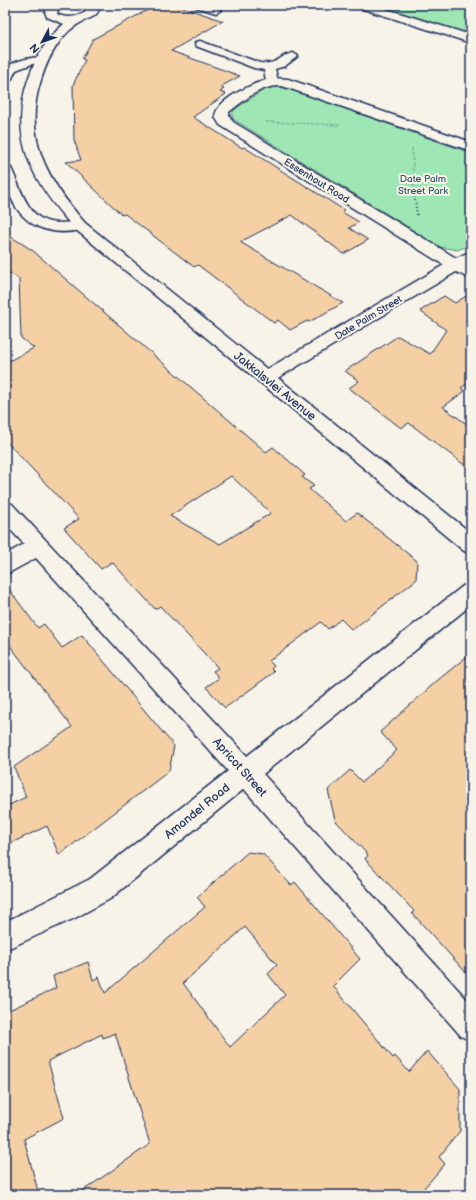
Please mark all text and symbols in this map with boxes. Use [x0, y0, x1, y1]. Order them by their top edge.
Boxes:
north arrow [22, 22, 62, 62]
text: N [27, 41, 42, 56]
street label: Essenhout Road [282, 156, 352, 206]
park label: Date Palm Street Park [398, 173, 448, 197]
street label: Date Palm Street [333, 293, 404, 343]
street label: Jakkalsvlei Avenue [230, 349, 319, 424]
street label: Apricot Street [209, 735, 270, 800]
street label: Amandel Road [162, 780, 233, 842]

